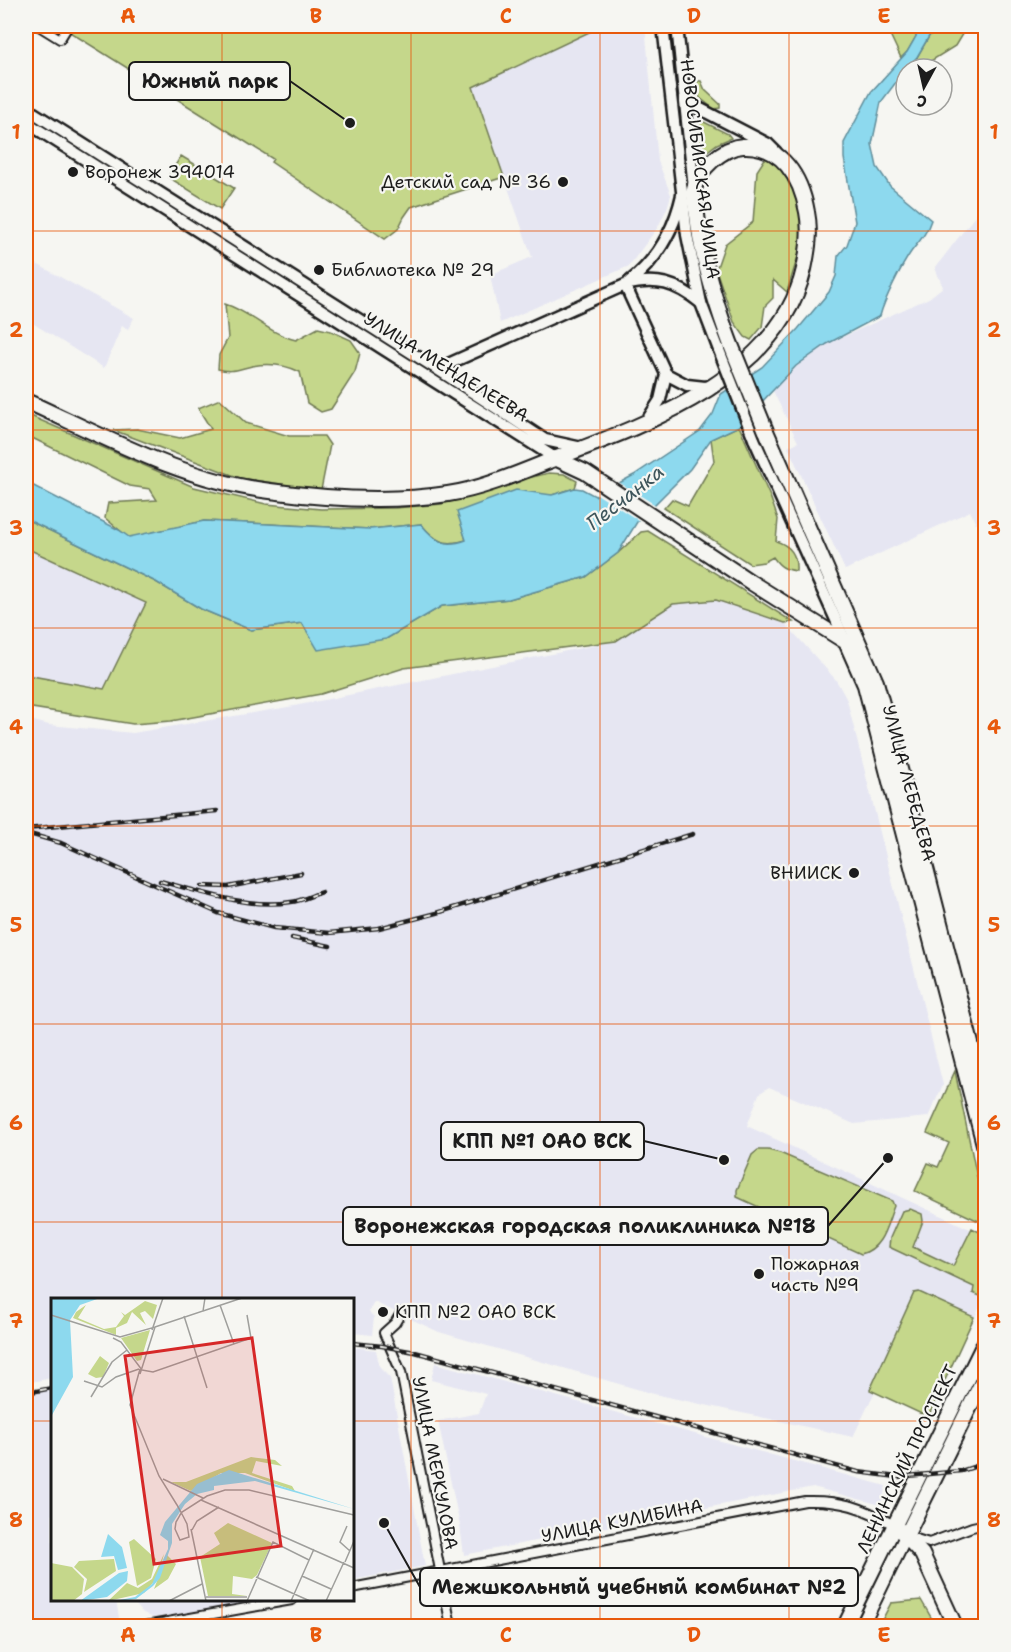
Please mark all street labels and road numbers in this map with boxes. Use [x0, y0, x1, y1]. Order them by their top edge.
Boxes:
street label: НОВОСИБИРСКАЯ УЛИЦА [675, 58, 725, 280]
street label: УЛИЦА МЕНДЕЛЕЕВА [359, 306, 533, 428]
street label: УЛИЦА ЛЕБЕДЕВА [877, 702, 941, 864]
street label: ЛЕНИНСКИЙ ПРОСПЕКТ [851, 1361, 963, 1557]
street label: УЛИЦА МЕРКУЛОВА [406, 1374, 464, 1552]
street label: УЛИЦА КУЛИБИНА [539, 1494, 705, 1548]

